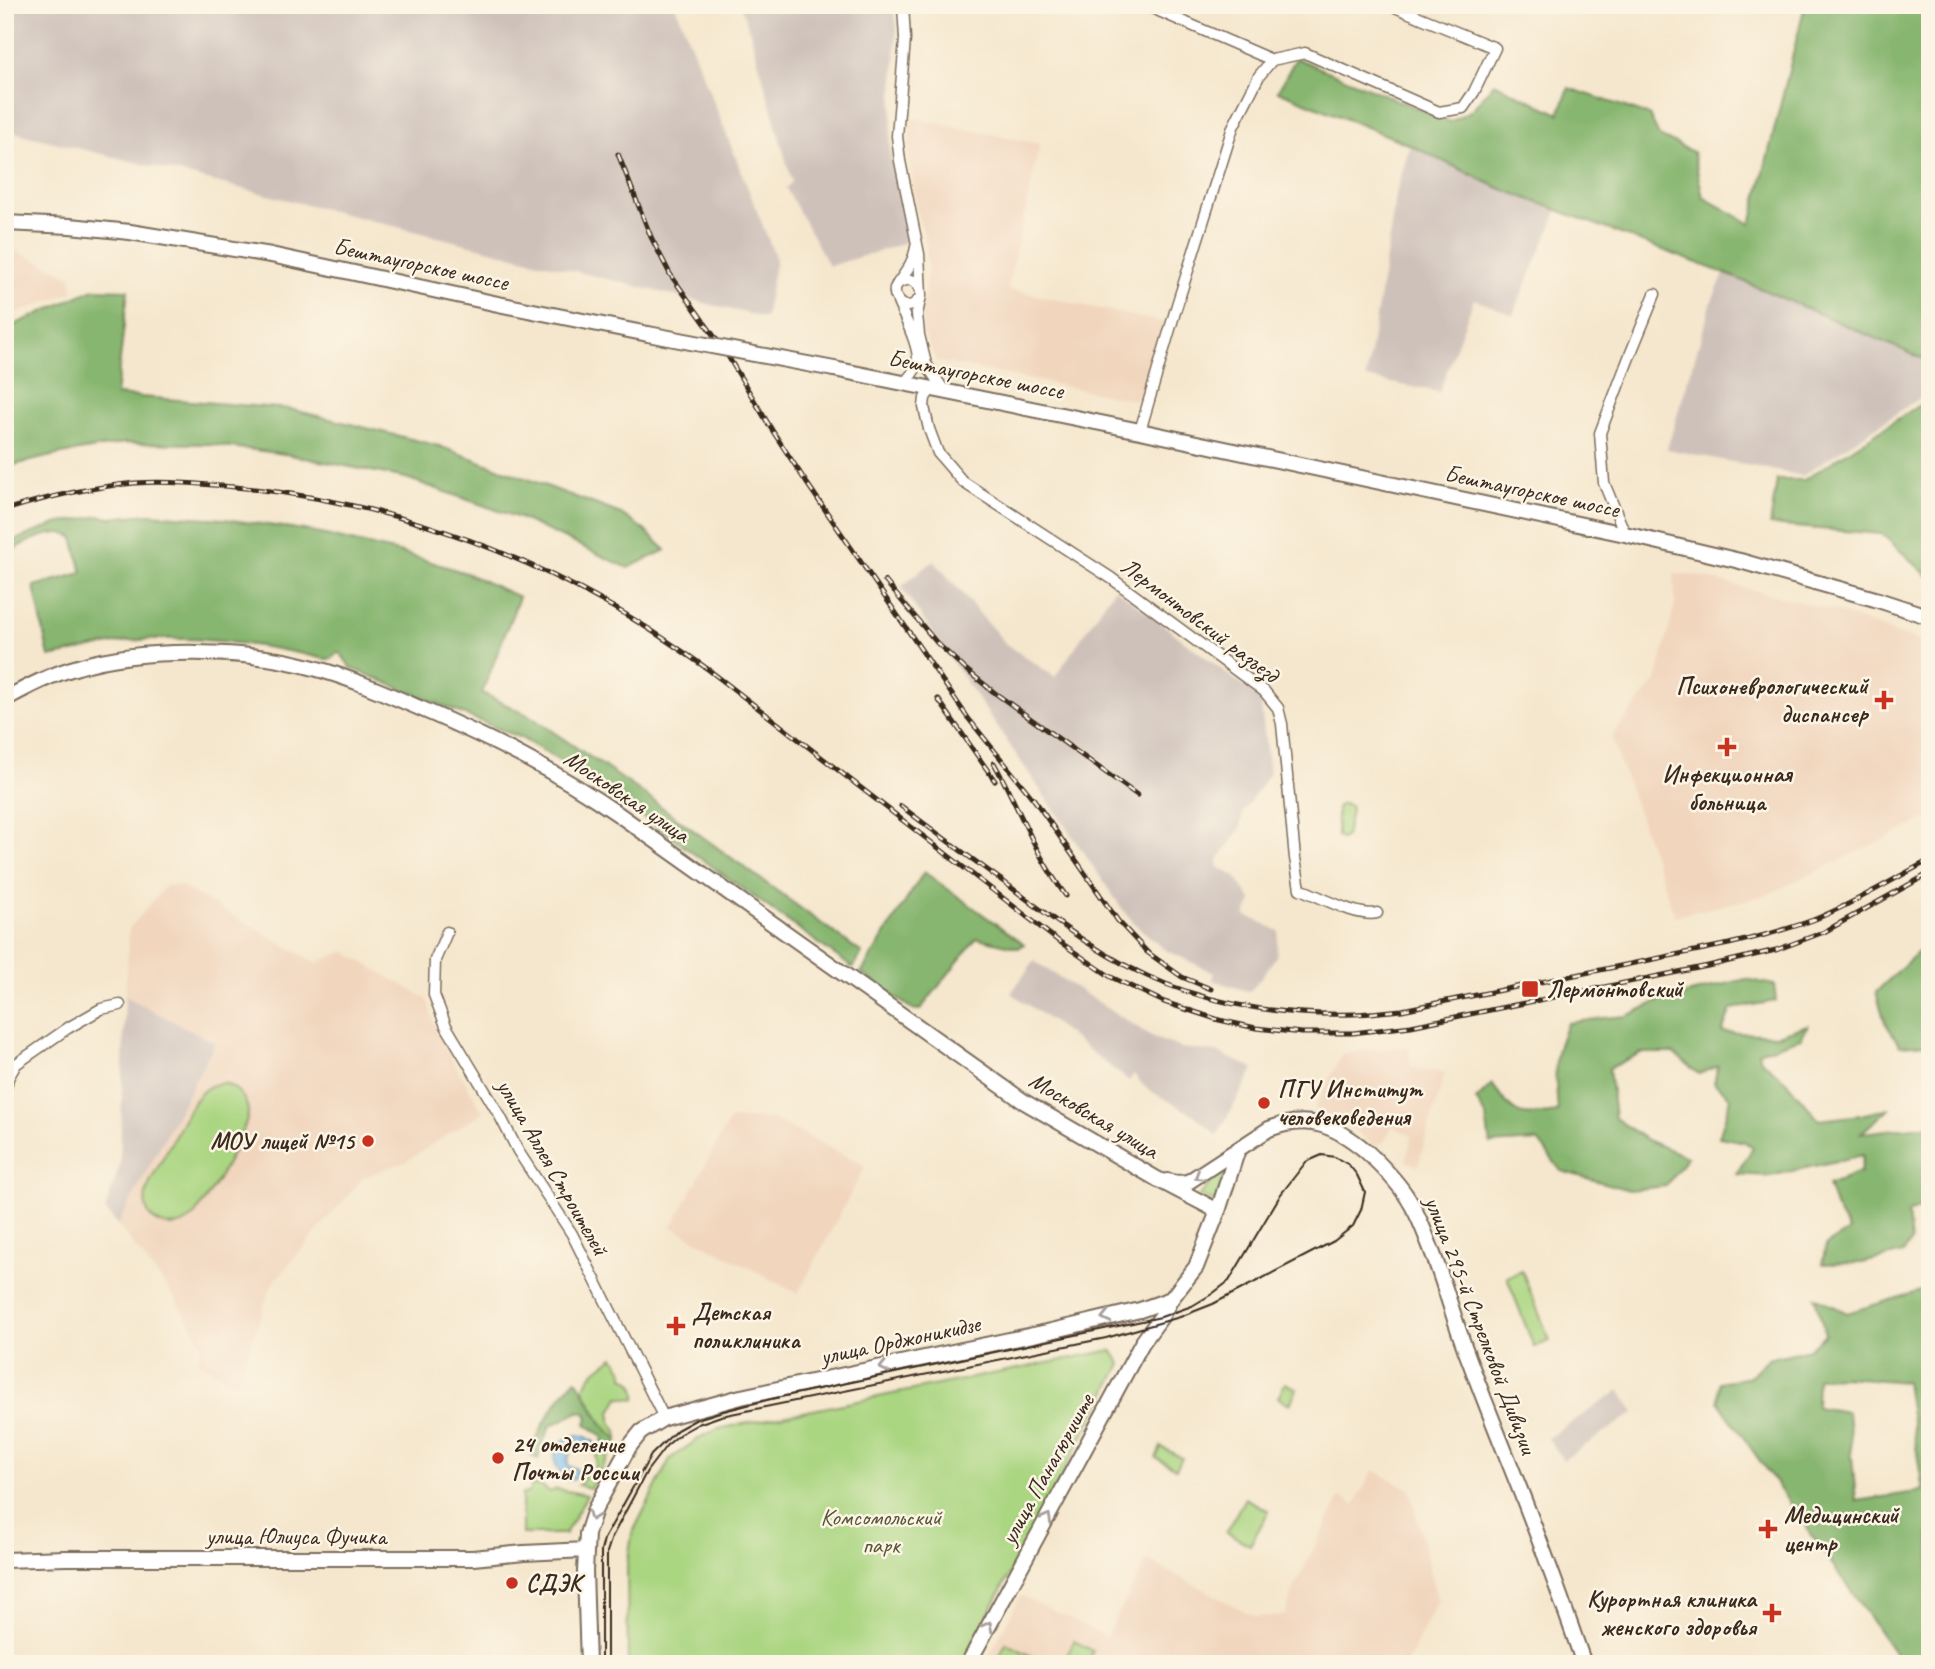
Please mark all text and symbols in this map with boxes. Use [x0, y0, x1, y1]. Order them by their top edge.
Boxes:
street label: Бештаугорское шоссе [331, 231, 513, 298]
street label: Бештаугорское шоссе [886, 342, 1068, 406]
street label: Бештаугорское шоссе [1442, 458, 1624, 525]
street label: Лермонтовский разъезд [1114, 551, 1287, 691]
place label: Психоневрологический диспансер [1676, 671, 1870, 729]
marker: Психоневрологический диспансер [1874, 690, 1894, 710]
marker: Инфекционная больница [1717, 737, 1737, 757]
street label: Московская улица [558, 743, 697, 850]
place label: Инфекционная больница [1662, 759, 1793, 817]
place label: Лермонтовский [1546, 974, 1685, 1004]
marker: Лермонтовский [1520, 979, 1540, 999]
street label: Московская улица [1024, 1065, 1165, 1166]
street label: улица Аллея Строителей [489, 1072, 617, 1262]
place label: ПГУ Институт человековедения [1278, 1074, 1424, 1132]
marker: ПГУ Институт человековедения [1256, 1095, 1272, 1111]
place label: МОУ лицей №15 [211, 1126, 357, 1156]
marker: МОУ лицей №15 [360, 1133, 376, 1149]
one-way arrow [1194, 1167, 1207, 1180]
street label: улица 295-й Стрелковой Дивизии [1417, 1190, 1545, 1460]
place label: Детская поликлиника [692, 1297, 801, 1355]
street label: улица Орджоникидзе [816, 1308, 985, 1372]
one-way arrow [1100, 1309, 1112, 1323]
marker: Детская поликлиника [666, 1316, 686, 1336]
one-way arrow [878, 1358, 890, 1373]
street label: улица Панагюриште [992, 1387, 1102, 1551]
place label: 24 отделение Почты России [512, 1429, 641, 1487]
marker: 24 отделение Почты России [490, 1450, 506, 1466]
place label: Медицинский центр [1784, 1500, 1900, 1558]
park label: Комсомольский парк [821, 1502, 943, 1560]
one-way arrow [587, 1510, 601, 1522]
one-way arrow [1039, 1513, 1052, 1525]
marker: Медицинский центр [1758, 1519, 1778, 1539]
street label: улица Юлиуса Фучика [204, 1521, 388, 1551]
place label: СДЭК [526, 1568, 586, 1598]
marker: СДЭК [504, 1575, 520, 1591]
place label: Курортная клиника женского здоровья [1587, 1584, 1758, 1642]
marker: Курортная клиника женского здоровья [1762, 1603, 1782, 1623]
one-way arrow [980, 1621, 993, 1633]

